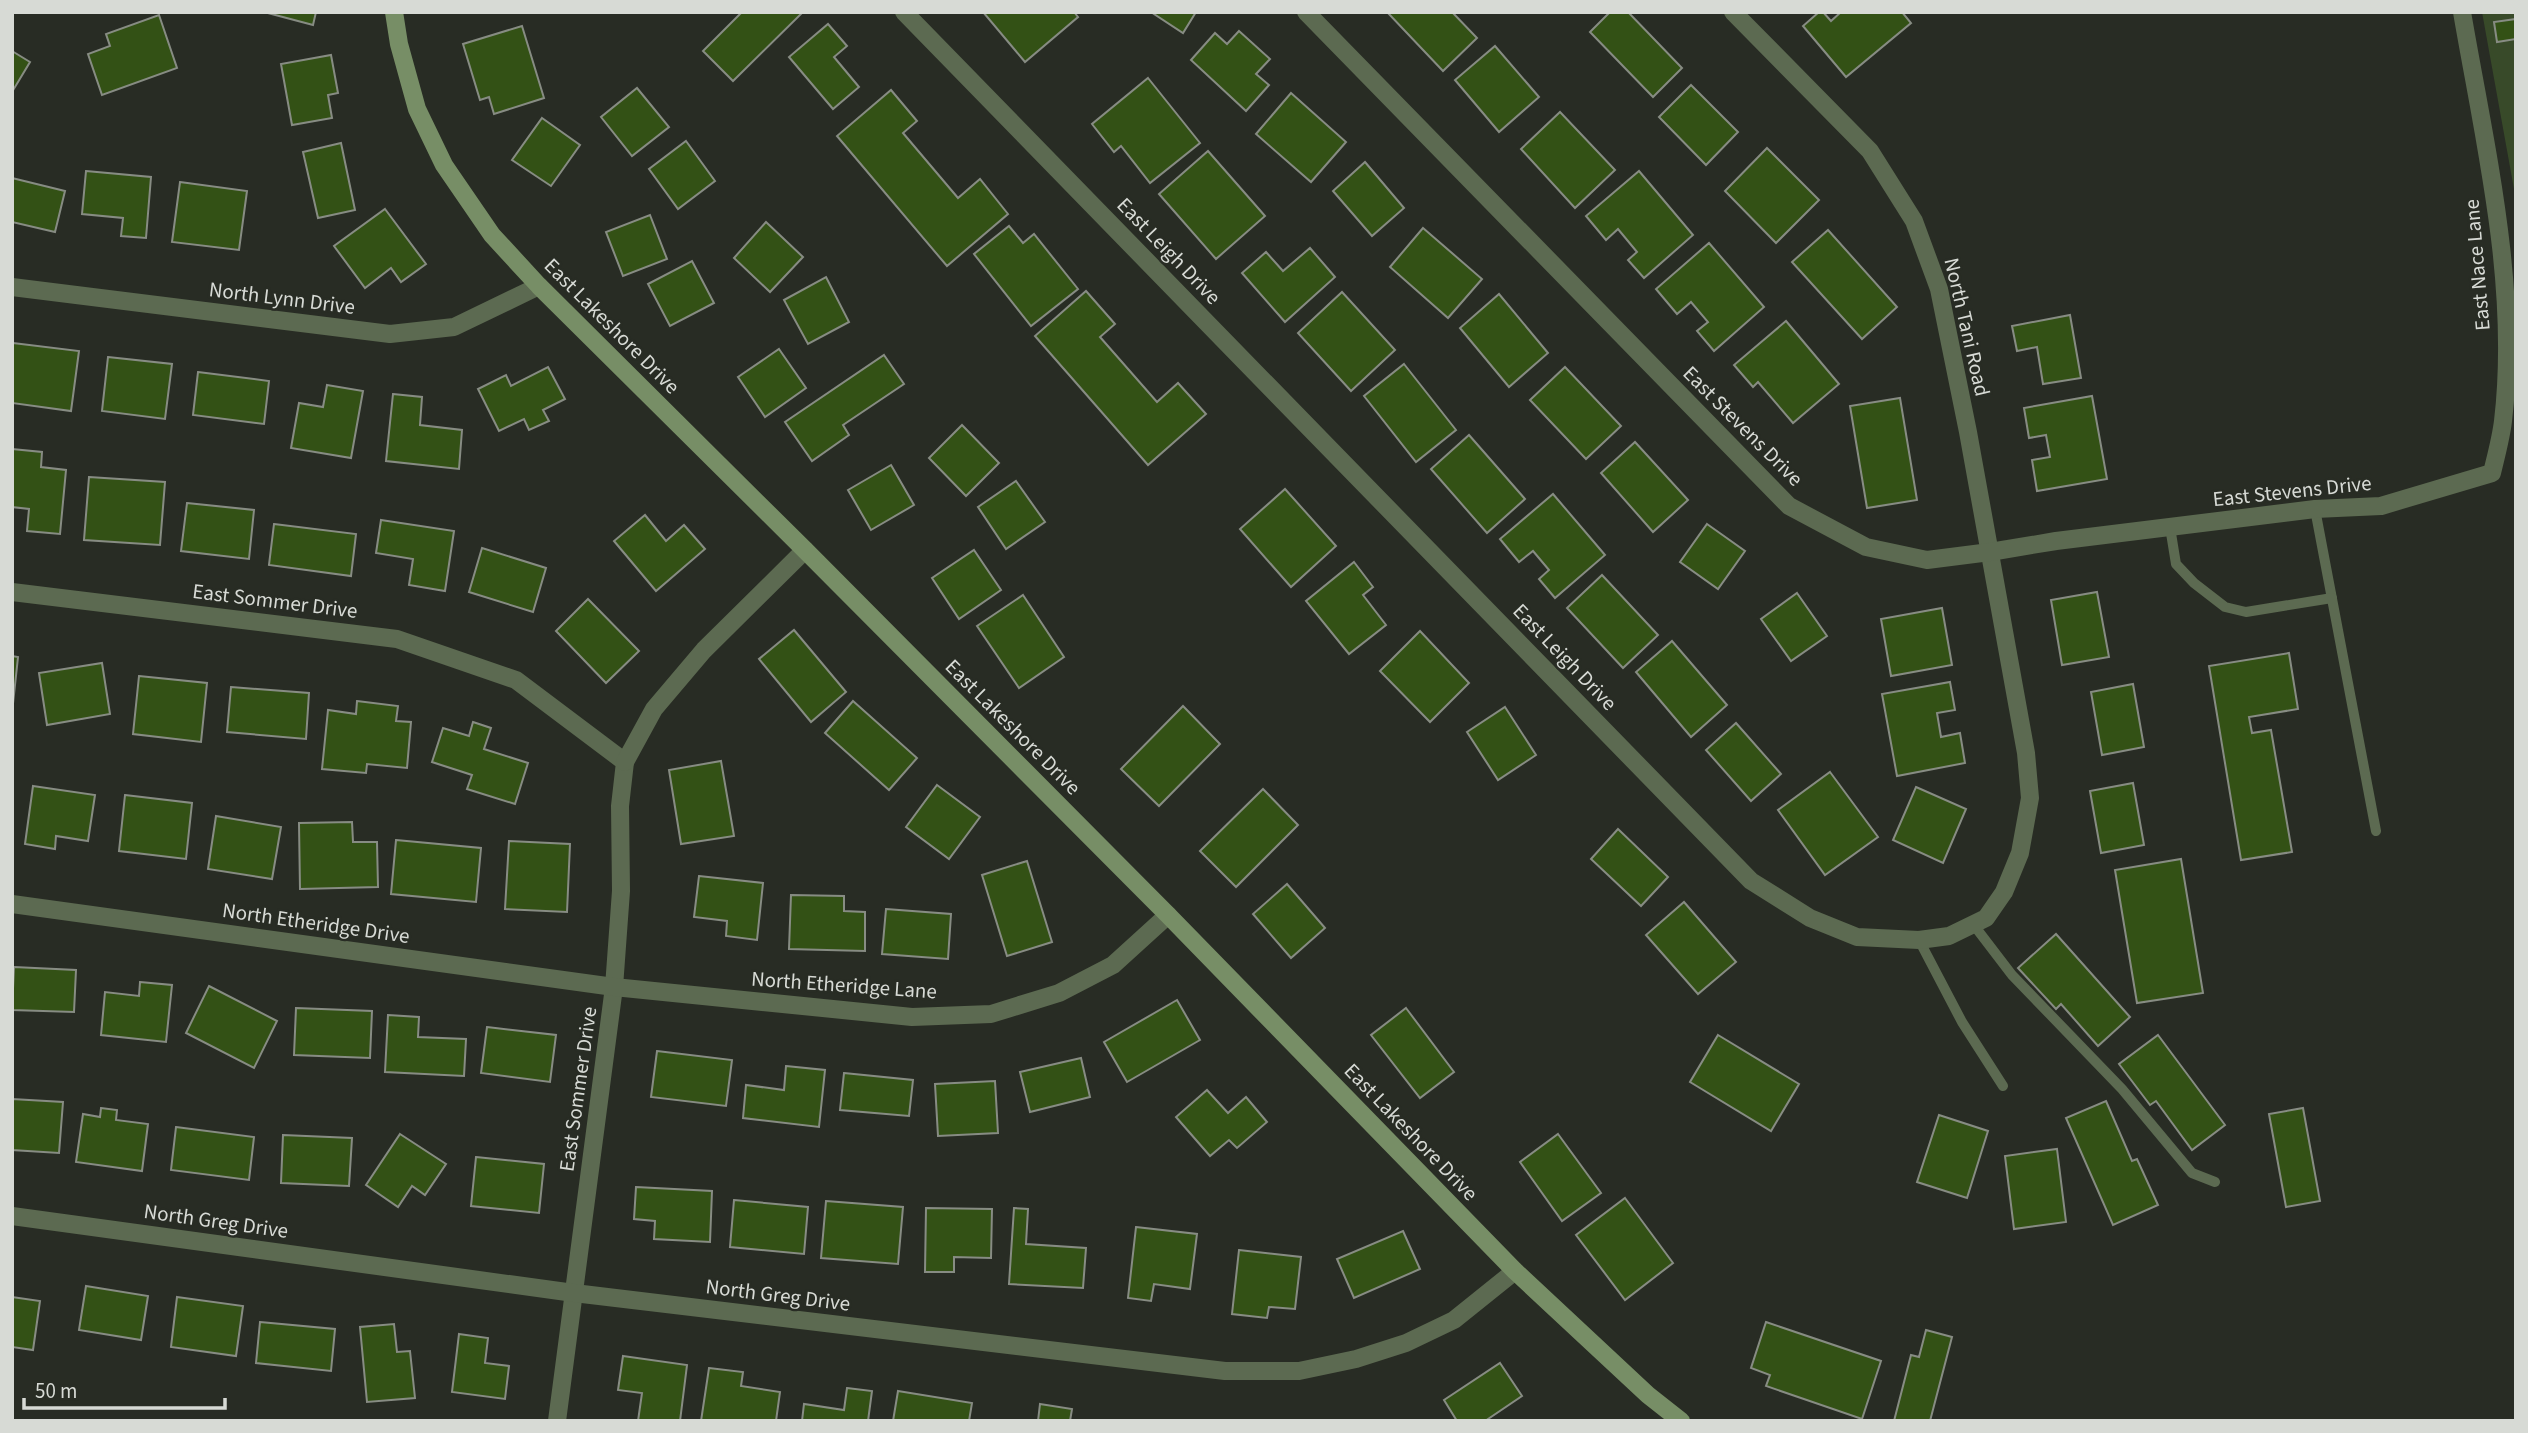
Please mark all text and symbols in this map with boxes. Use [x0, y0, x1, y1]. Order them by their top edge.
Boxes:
street label: East Leigh Drive [1110, 191, 1228, 311]
street label: East Nace Lane [2456, 198, 2498, 332]
street label: East Lakeshore Drive [537, 251, 687, 401]
street label: North Tani Road [1937, 255, 1997, 399]
street label: North Lynn Drive [207, 274, 357, 322]
street label: East Stevens Drive [1676, 359, 1810, 493]
street label: East Stevens Drive [2211, 468, 2373, 514]
street label: East Sommer Drive [191, 576, 359, 626]
street label: East Leigh Drive [1506, 597, 1624, 717]
street label: East Lakeshore Drive [938, 652, 1088, 802]
street label: North Etheridge Drive [220, 895, 412, 951]
street label: North Etheridge Lane [750, 964, 938, 1006]
street label: East Sommer Drive [552, 1005, 604, 1173]
street label: East Lakeshore Drive [1337, 1056, 1485, 1208]
street label: North Greg Drive [142, 1196, 290, 1246]
street label: North Greg Drive [704, 1271, 852, 1319]
scale bar [24, 1366, 226, 1410]
text: 50 m [35, 1376, 77, 1406]

